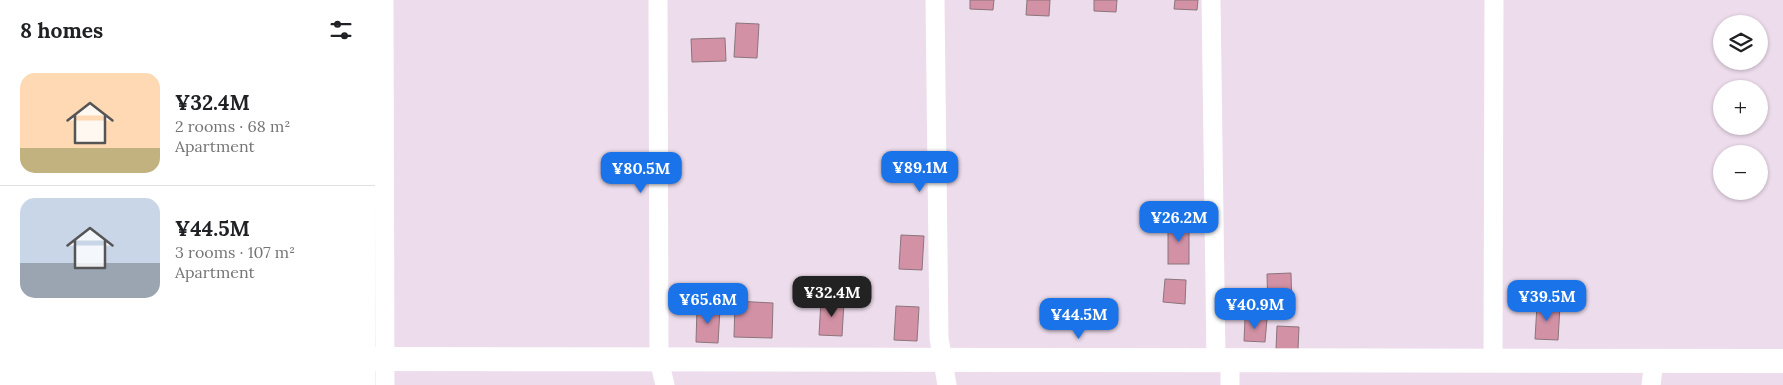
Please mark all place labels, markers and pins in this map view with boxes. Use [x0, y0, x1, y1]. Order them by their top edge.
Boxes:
pin: ¥89.1M [879, 150, 961, 193]
pin: ¥80.5M [600, 152, 682, 194]
pin: ¥26.2M [1138, 200, 1220, 243]
pin: ¥32.4M [791, 276, 873, 318]
pin: ¥39.5M [1506, 280, 1588, 322]
pin: ¥65.6M [667, 282, 749, 325]
pin: ¥40.9M [1214, 288, 1296, 330]
pin: ¥44.5M [1038, 298, 1120, 340]

